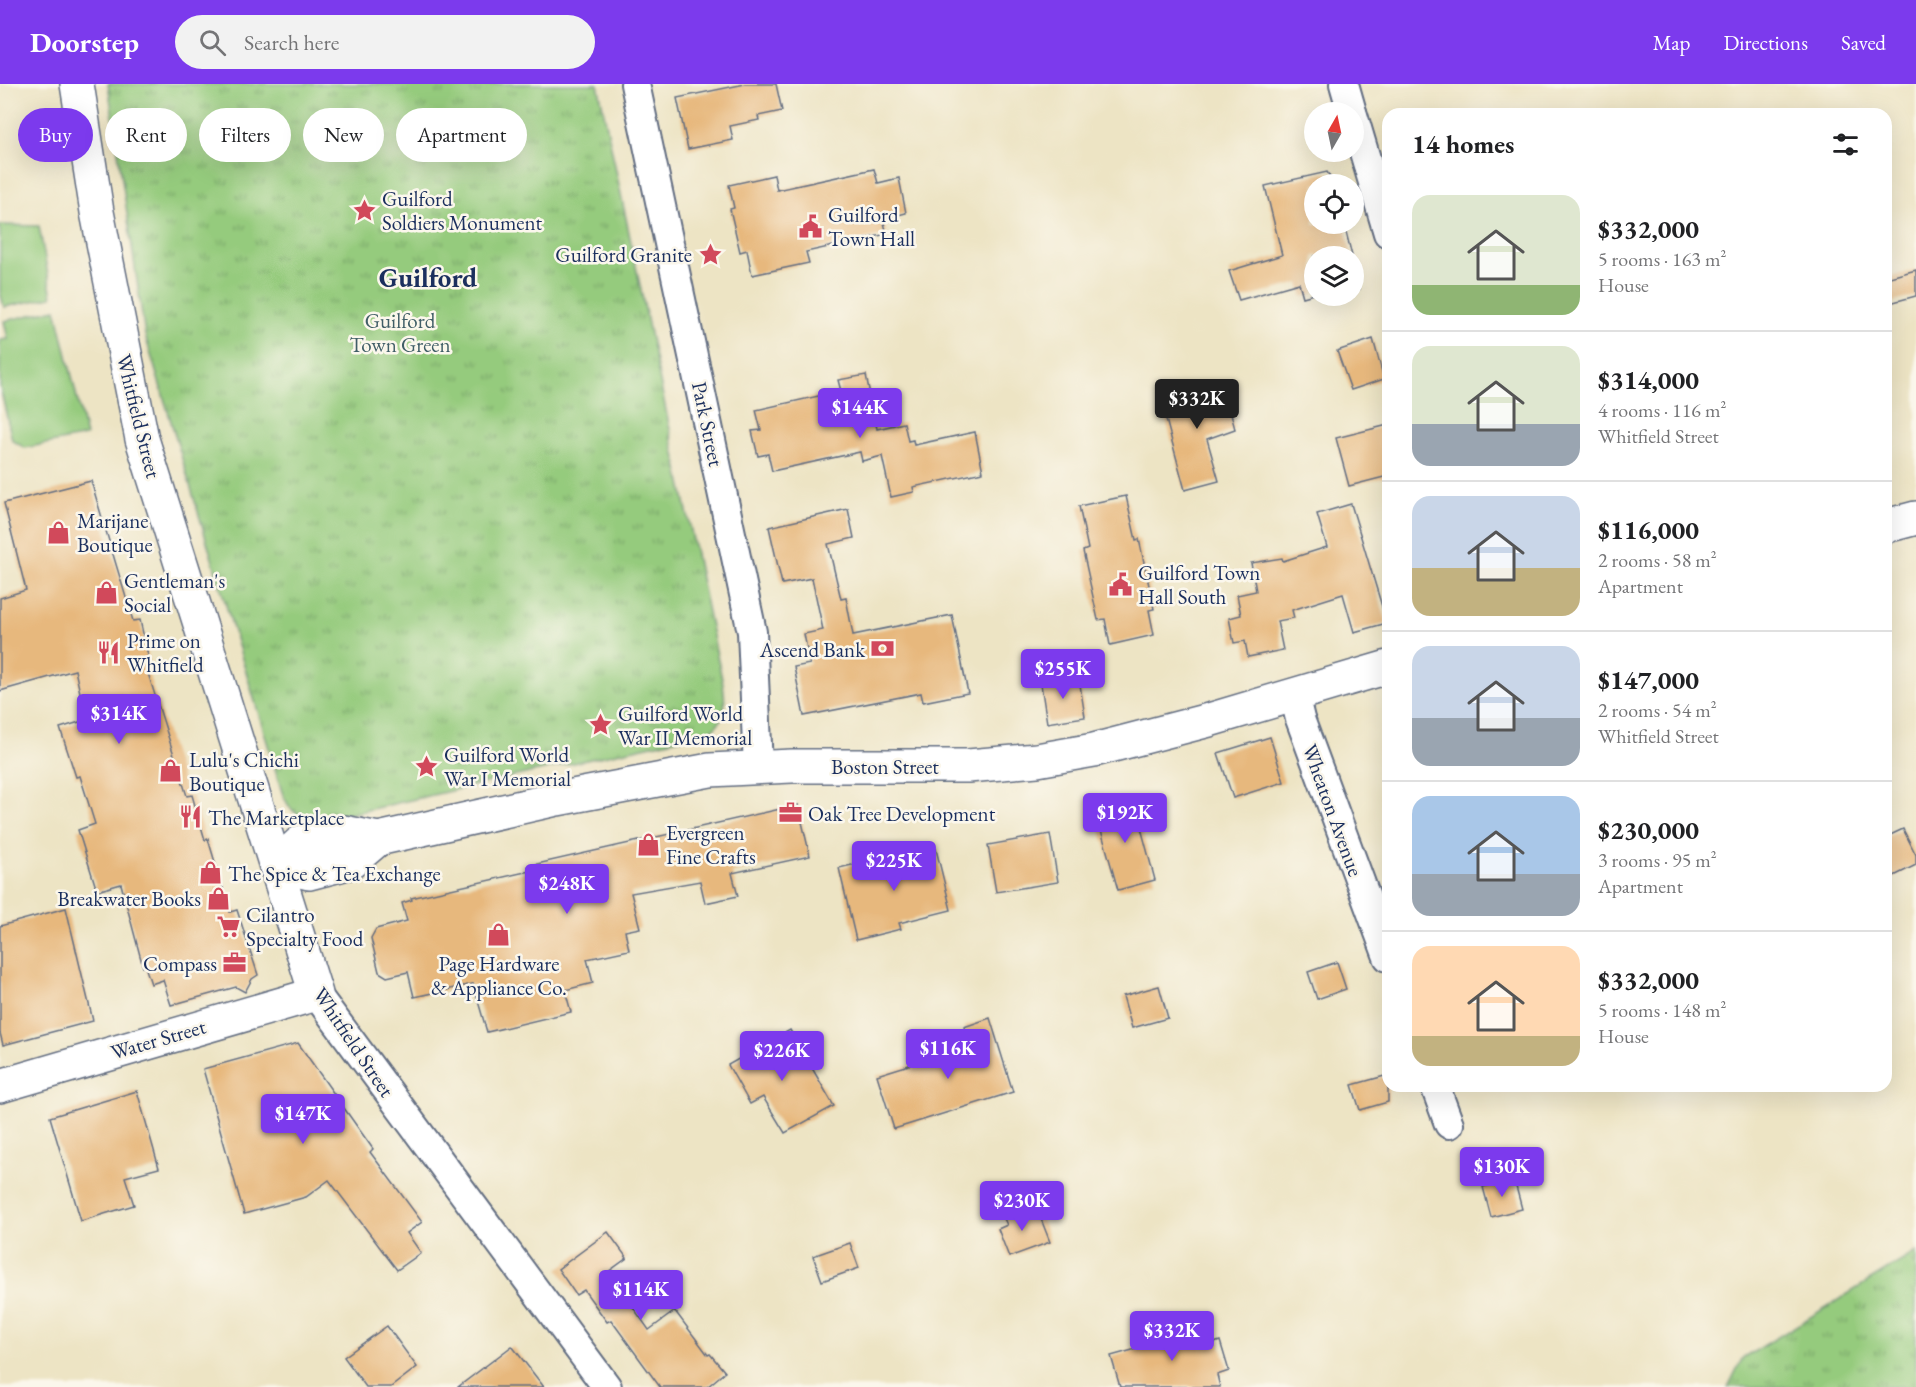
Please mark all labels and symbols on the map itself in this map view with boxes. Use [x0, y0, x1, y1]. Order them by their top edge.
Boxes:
north arrow [1304, 102, 1364, 162]
place label: Guilford Soldiers Monument [382, 185, 543, 236]
place icon: Guilford Soldiers Monument [351, 197, 377, 223]
place label: Guilford Town Hall [828, 201, 915, 252]
public building icon: Guilford Town Hall [797, 213, 823, 239]
place label: Guilford Granite [555, 241, 692, 268]
place icon: Guilford Granite [697, 241, 723, 267]
district label: Guilford [379, 260, 477, 295]
park label: Guilford Town Green [349, 307, 451, 358]
street label: Whitfield Street [111, 351, 168, 481]
street label: Park Street [686, 379, 730, 469]
pin: $332K [1155, 379, 1239, 430]
pin: $144K [818, 388, 902, 439]
place label: Marijane Boutique [77, 507, 153, 558]
shop icon: Marijane Boutique [46, 519, 72, 545]
place label: Guilford Town Hall South [1138, 559, 1260, 610]
place label: Gentleman's Social [124, 567, 225, 618]
public building icon: Guilford Town Hall South [1107, 571, 1133, 597]
shop icon: Gentleman's Social [93, 579, 119, 605]
place label: Prime on Whitfield [127, 627, 204, 678]
place label: Ascend Bank [759, 636, 866, 663]
bank icon: Ascend Bank [870, 636, 896, 662]
restaurant icon: Prime on Whitfield [96, 639, 122, 665]
pin: $255K [1021, 649, 1105, 700]
pin: $314K [77, 694, 161, 745]
place label: Guilford World War II Memorial [618, 700, 752, 751]
place icon: Guilford World War II Memorial [587, 712, 613, 738]
street label: Wheaton Avenue [1297, 740, 1369, 880]
place label: Guilford World War I Memorial [444, 741, 571, 792]
place label: Lulu's Chichi Boutique [189, 746, 299, 797]
place icon: Guilford World War I Memorial [413, 753, 439, 779]
street label: Boston Street [831, 753, 939, 780]
shop icon: Lulu's Chichi Boutique [158, 758, 184, 784]
pin: $192K [1083, 793, 1167, 844]
office icon: Oak Tree Development [777, 800, 803, 826]
place label: Oak Tree Development [808, 800, 996, 827]
restaurant icon: The Marketplace [177, 804, 203, 830]
place label: The Marketplace [208, 804, 344, 831]
place label: Evergreen Fine Crafts [666, 819, 756, 870]
shop icon: Evergreen Fine Crafts [635, 831, 661, 857]
pin: $225K [852, 841, 936, 892]
shop icon: The Spice & Tea Exchange [197, 860, 223, 886]
place label: The Spice & Tea Exchange [228, 860, 441, 887]
pin: $248K [525, 864, 609, 915]
place label: Breakwater Books [57, 885, 201, 912]
shop icon: Breakwater Books [206, 885, 232, 911]
place label: Cilantro Specialty Food [246, 901, 364, 952]
supermarket icon: Cilantro Specialty Food [215, 913, 241, 939]
shop icon: Page Hardware & Appliance Co. [486, 922, 512, 948]
place label: Compass [143, 950, 217, 977]
office icon: Compass [222, 950, 248, 976]
place label: Page Hardware & Appliance Co. [431, 950, 567, 1001]
street label: Whitfield Street [307, 982, 401, 1102]
street label: Water Street [107, 1012, 209, 1065]
pin: $116K [906, 1029, 990, 1080]
pin: $226K [740, 1031, 824, 1082]
pin: $147K [261, 1094, 345, 1145]
pin: $130K [1460, 1147, 1544, 1198]
pin: $230K [980, 1181, 1064, 1232]
pin: $114K [599, 1270, 683, 1321]
pin: $332K [1130, 1311, 1214, 1362]

